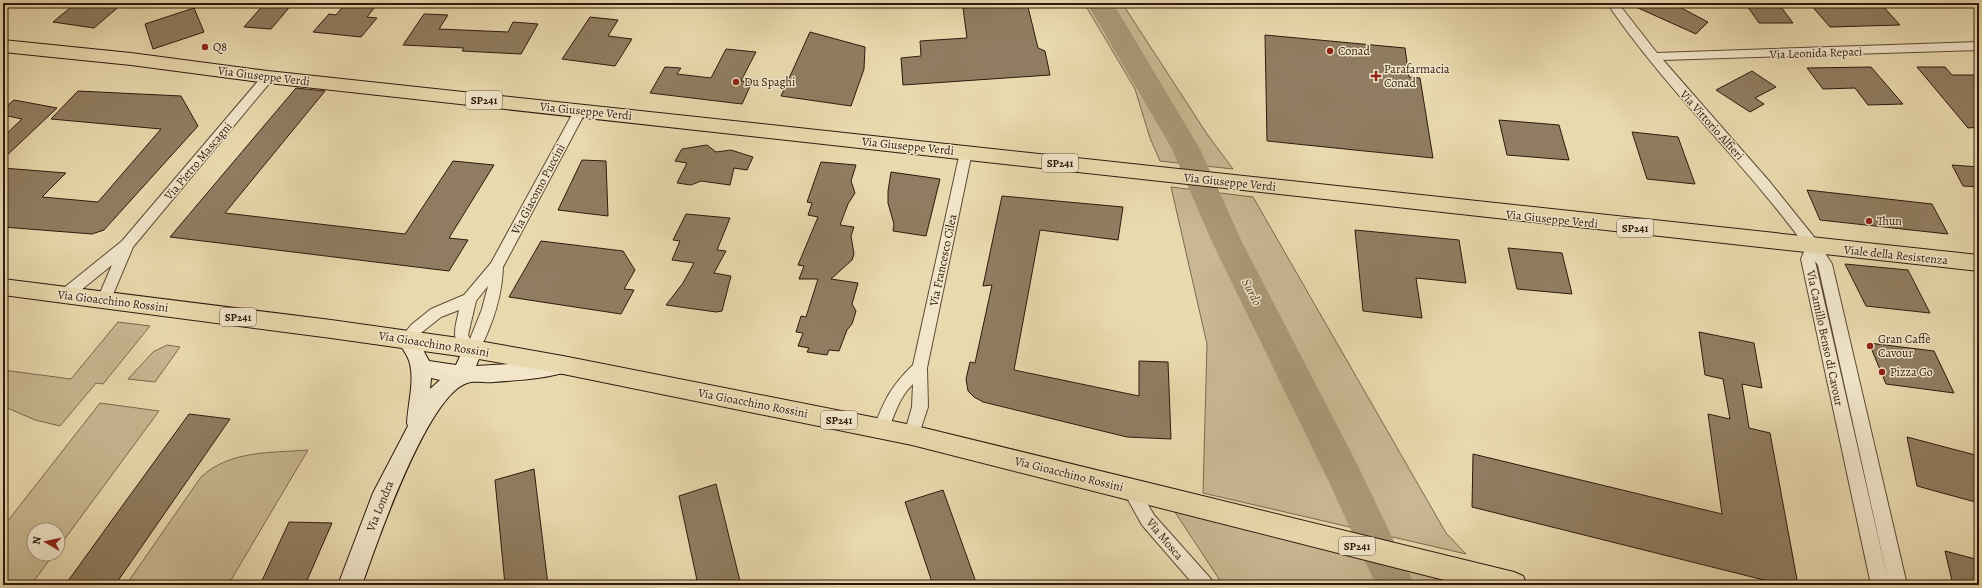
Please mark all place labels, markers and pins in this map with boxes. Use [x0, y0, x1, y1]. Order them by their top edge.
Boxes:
place label: Q8 [213, 39, 227, 55]
marker: Q8 [200, 42, 210, 52]
place label: Conad [1338, 43, 1370, 59]
marker: Conad [1325, 46, 1335, 56]
place label: Parafarmacia Conad [1384, 61, 1450, 91]
marker: Parafarmacia Conad [1371, 71, 1381, 81]
place label: Du Spaghi [744, 74, 795, 90]
marker: Du Spaghi [731, 77, 741, 87]
place label: Thun [1877, 213, 1902, 229]
marker: Thun [1864, 216, 1874, 226]
place label: Gran Caffè Cavour [1878, 331, 1931, 361]
marker: Gran Caffè Cavour [1865, 341, 1875, 351]
place label: Pizza Go [1890, 364, 1933, 380]
marker: Pizza Go [1877, 367, 1887, 377]

